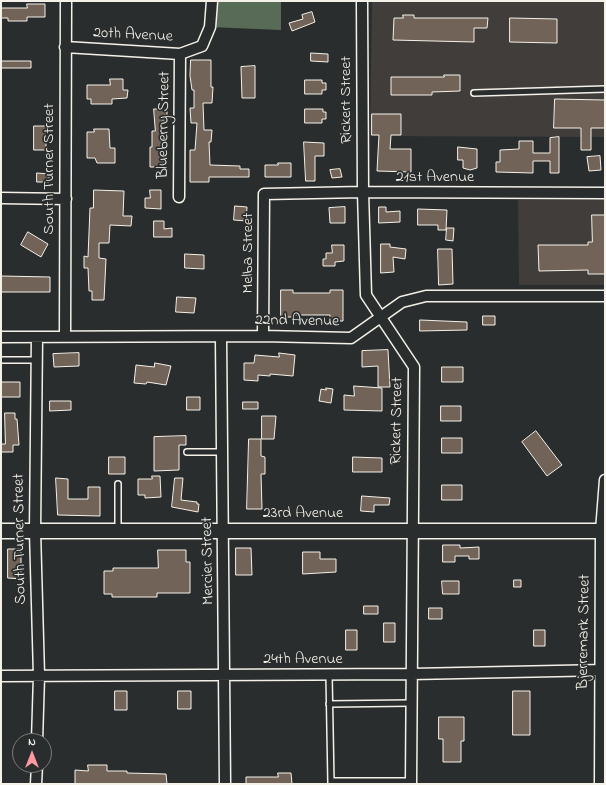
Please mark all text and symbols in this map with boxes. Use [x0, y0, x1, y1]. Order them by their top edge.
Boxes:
street label: 20th Avenue [93, 24, 173, 48]
street label: Rickert Street [337, 56, 357, 144]
street label: Blueberry Street [154, 71, 176, 179]
street label: South Turner Street [40, 103, 60, 235]
street label: 21st Avenue [396, 168, 474, 188]
street label: Melba Street [239, 213, 259, 293]
street label: 22nd Avenue [255, 312, 339, 332]
street label: Rickert Street [388, 377, 408, 465]
street label: South Turner Street [10, 473, 32, 605]
street label: 23rd Avenue [263, 504, 343, 524]
street label: Mercier Street [199, 517, 219, 605]
street label: Bjerremark Street [574, 574, 596, 690]
street label: 24th Avenue [263, 650, 343, 670]
north arrow [12, 733, 52, 773]
text: N [28, 734, 36, 750]

